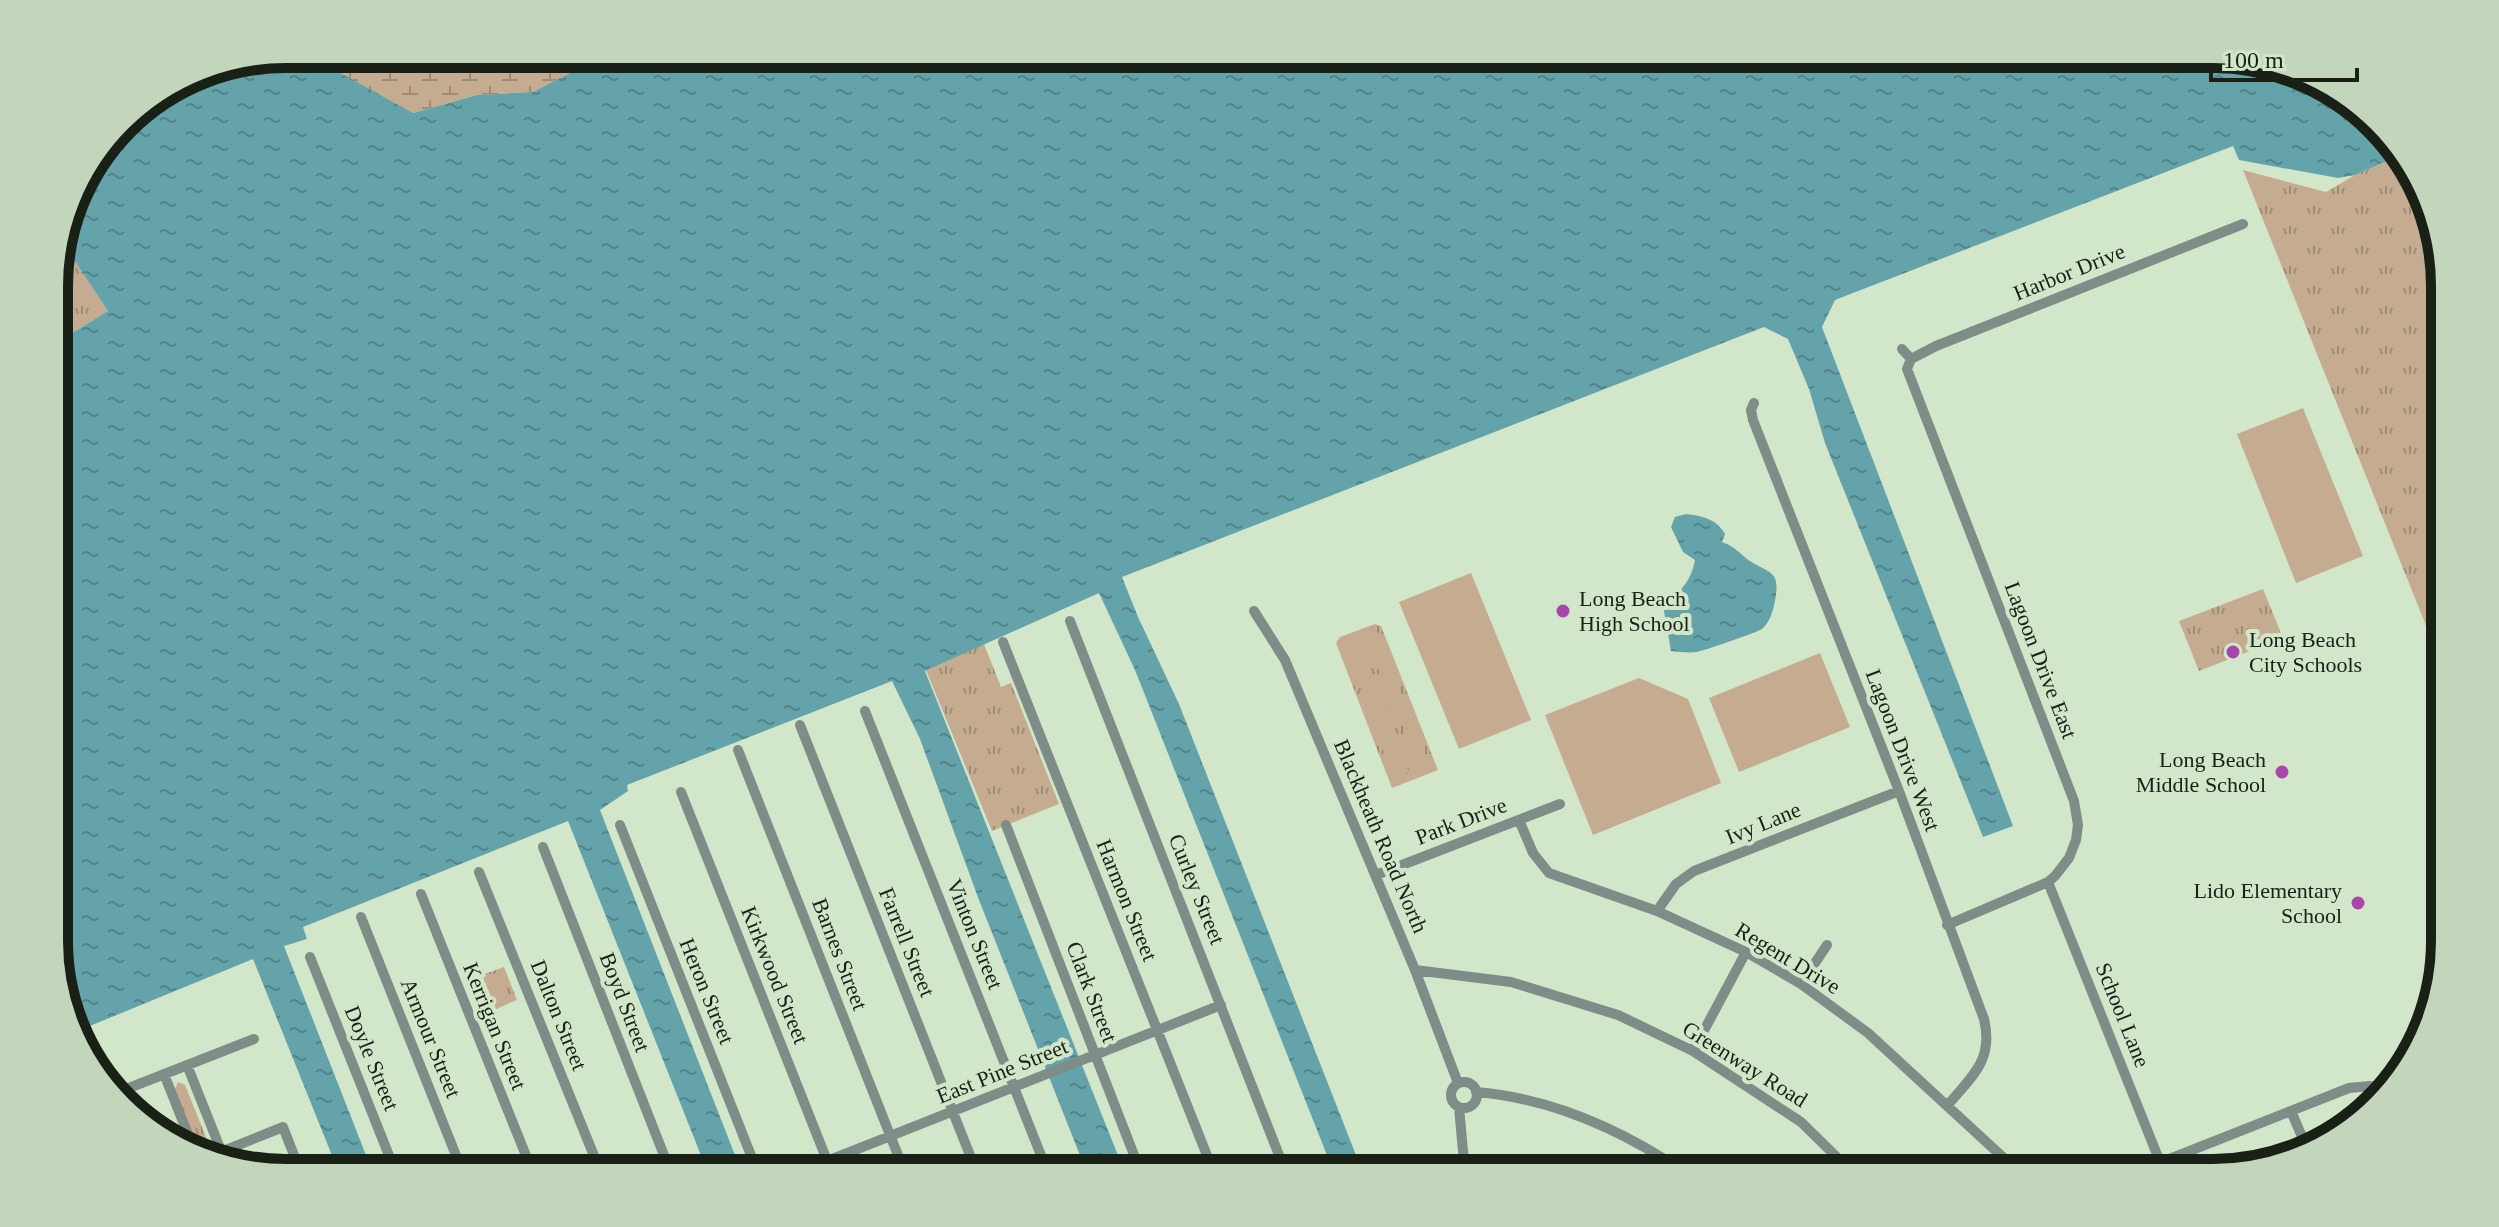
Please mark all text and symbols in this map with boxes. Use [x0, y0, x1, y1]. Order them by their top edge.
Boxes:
scale bar [2211, 32, 2357, 82]
text: 100 m [2223, 47, 2284, 73]
street label: Harbor Drive [2010, 238, 2128, 306]
street label: Lagoon Drive East [2000, 578, 2082, 742]
place label: Long Beach High School [1579, 586, 1690, 636]
marker: Long Beach High School [1554, 602, 1572, 620]
place label: Long Beach City Schools [2249, 627, 2362, 677]
marker: Long Beach City Schools [2224, 643, 2242, 661]
street label: Lagoon Drive West [1861, 666, 1945, 834]
street label: Blackheath Road North [1329, 736, 1433, 936]
place label: Long Beach Middle School [2136, 747, 2266, 797]
marker: Long Beach Middle School [2273, 763, 2291, 781]
street label: Park Drive [1412, 792, 1510, 850]
street label: Ivy Lane [1722, 797, 1804, 849]
street label: Curley Street [1164, 830, 1230, 948]
street label: Harmon Street [1091, 836, 1163, 964]
street label: Vinton Street [942, 875, 1008, 993]
place label: Lido Elementary School [2194, 878, 2342, 928]
street label: Farrell Street [874, 884, 940, 1000]
street label: Barnes Street [807, 894, 873, 1014]
marker: Lido Elementary School [2349, 894, 2367, 912]
street label: Kirkwood Street [736, 903, 814, 1047]
street label: Regent Drive [1731, 917, 1845, 999]
street label: Heron Street [674, 934, 740, 1048]
street label: Clark Street [1061, 938, 1123, 1046]
street label: Boyd Street [595, 949, 655, 1055]
street label: Dalton Street [526, 956, 592, 1074]
street label: Kerrigan Street [458, 959, 532, 1093]
street label: School Lane [2091, 959, 2155, 1071]
street label: Armour Street [396, 975, 466, 1101]
street label: Doyle Street [340, 1002, 404, 1114]
street label: Greenway Road [1678, 1016, 1812, 1112]
street label: East Pine Street [933, 1033, 1071, 1109]

